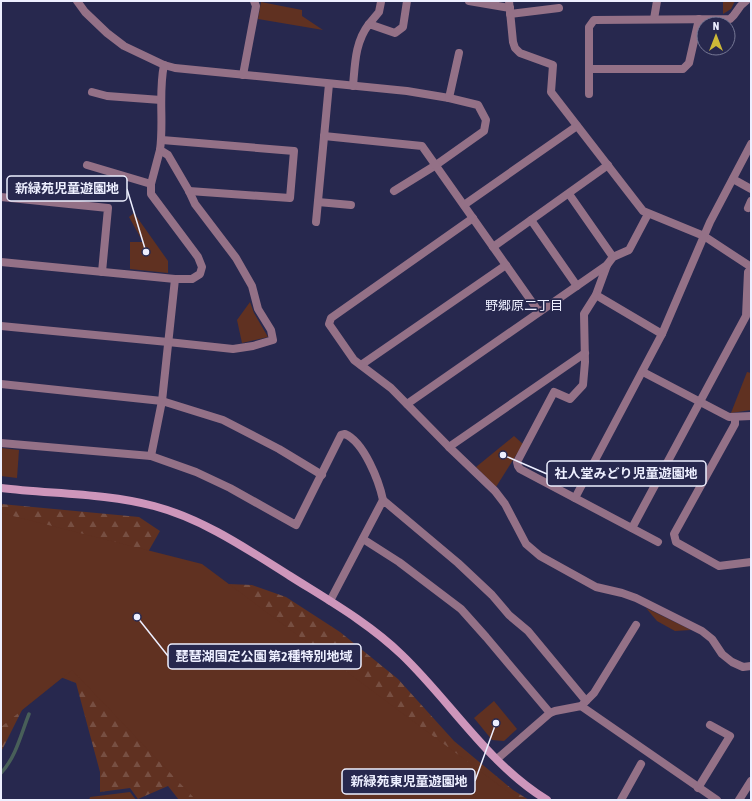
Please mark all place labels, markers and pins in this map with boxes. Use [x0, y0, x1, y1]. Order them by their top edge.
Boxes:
callout: 新緑苑児童遊園地 [7, 176, 127, 201]
callout: 社人堂みどり児童遊園地 [547, 461, 706, 486]
callout: 琵琶湖国定公園 第2種特別地域 [168, 644, 361, 669]
callout: 新緑苑東児童遊園地 [342, 769, 475, 794]

